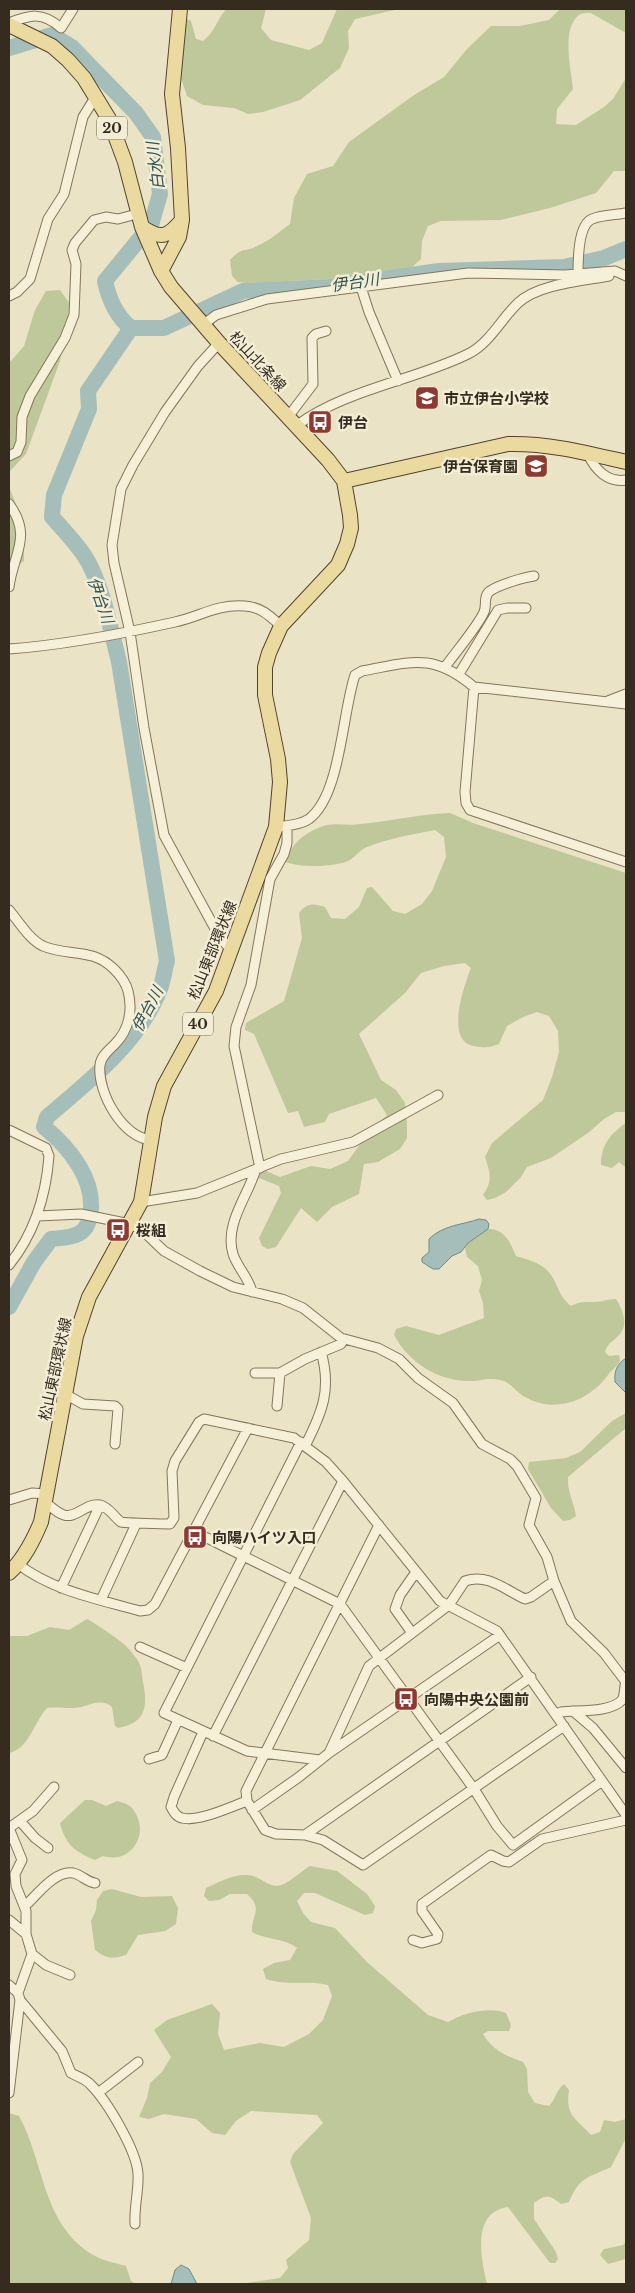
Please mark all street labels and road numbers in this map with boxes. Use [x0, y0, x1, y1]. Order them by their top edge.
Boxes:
road number: 20 [97, 116, 127, 140]
street label: 松山北条線 [225, 327, 291, 395]
street label: 松山東部環状線 [184, 898, 240, 1002]
road number: 40 [183, 1012, 213, 1036]
street label: 松山東部環状線 [35, 1316, 75, 1422]

